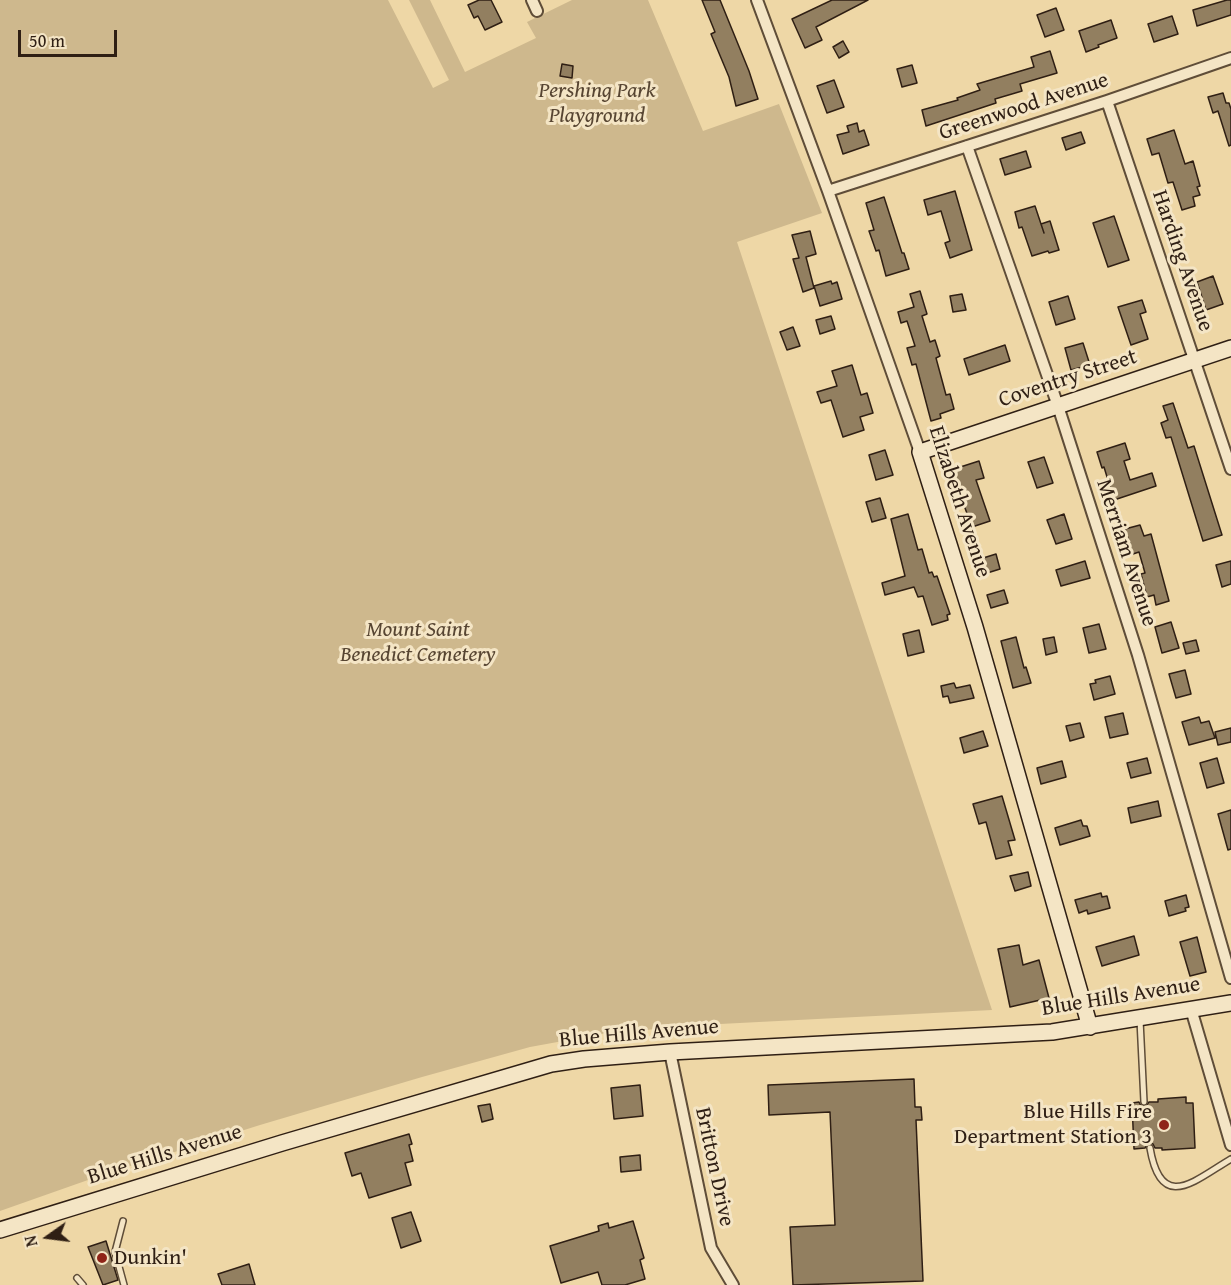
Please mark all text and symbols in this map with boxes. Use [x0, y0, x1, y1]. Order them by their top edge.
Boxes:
scale bar [21, 18, 120, 56]
text: 50 m [29, 27, 65, 54]
street label: Greenwood Avenue [936, 67, 1112, 147]
park label: Pershing Park Playground [539, 78, 655, 130]
street label: Harding Avenue [1146, 187, 1218, 335]
street label: Coventry Street [995, 344, 1141, 414]
street label: Elizabeth Avenue [922, 423, 996, 581]
street label: Merriam Avenue [1090, 476, 1162, 630]
park label: Mount Saint Benedict Cemetery [340, 617, 496, 668]
street label: Blue Hills Avenue [1040, 971, 1202, 1023]
street label: Blue Hills Avenue [558, 1014, 720, 1054]
place label: Blue Hills Fire Department Station 3 [954, 1099, 1152, 1150]
street label: Britton Drive [689, 1105, 739, 1229]
marker: Blue Hills Fire Department Station 3 [1157, 1118, 1171, 1132]
street label: Blue Hills Avenue [85, 1119, 245, 1191]
north arrow [18, 1207, 78, 1267]
text: N [18, 1233, 43, 1249]
place label: Dunkin' [114, 1245, 187, 1271]
marker: Dunkin' [95, 1251, 109, 1265]

